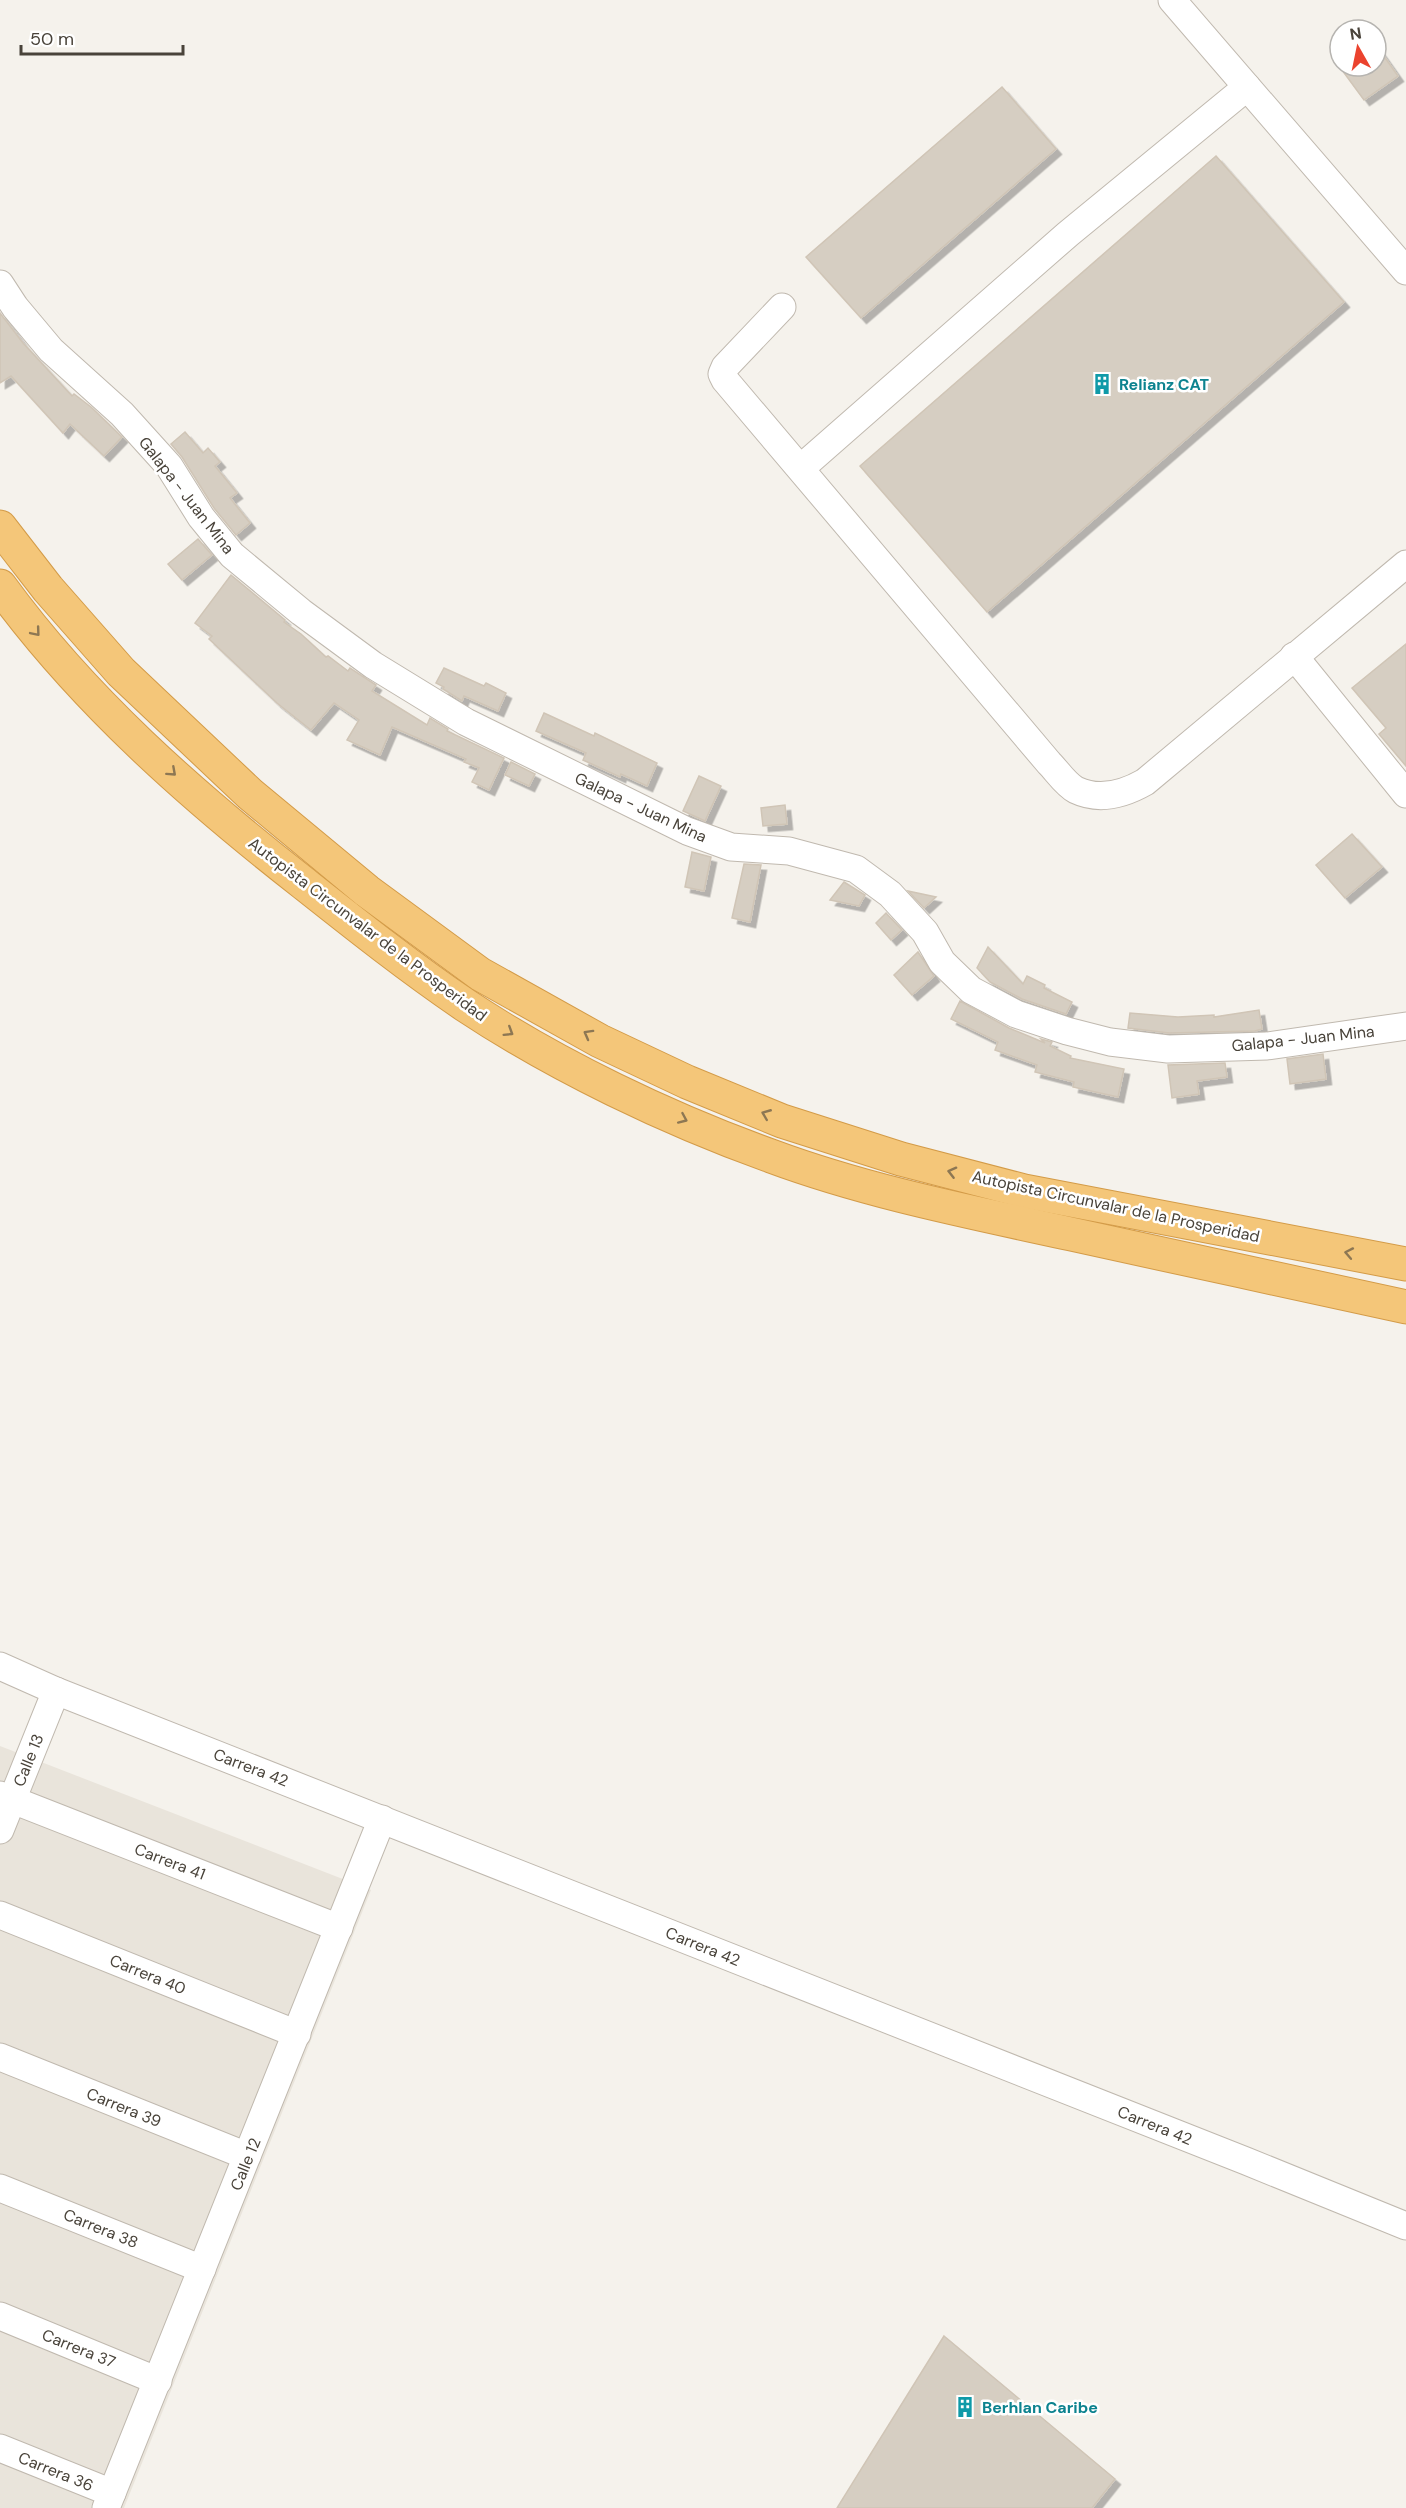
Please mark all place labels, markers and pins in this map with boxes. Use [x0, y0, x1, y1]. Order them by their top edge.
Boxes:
building icon: Relianz CAT [1090, 372, 1114, 396]
place label: Relianz CAT [1119, 374, 1210, 395]
building icon: Berhlan Caribe [953, 2395, 977, 2419]
place label: Berhlan Caribe [982, 2397, 1098, 2418]

